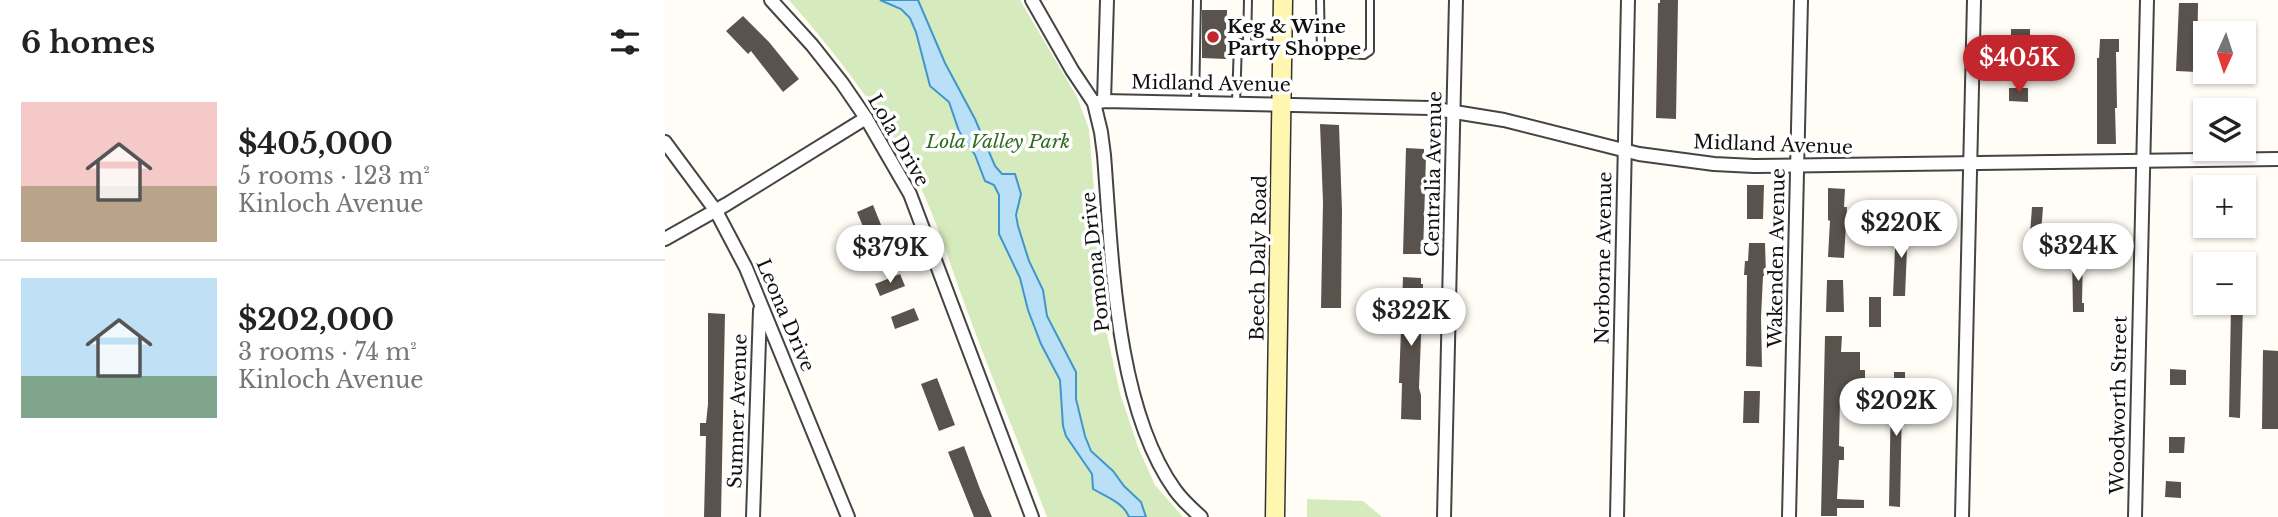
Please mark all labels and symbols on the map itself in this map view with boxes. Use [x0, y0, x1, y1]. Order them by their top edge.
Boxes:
place label: Keg & Wine Party Shoppe [1227, 15, 1361, 60]
north arrow [2193, 21, 2256, 84]
marker: Keg & Wine Party Shoppe [1205, 29, 1221, 45]
pin: $405K [1970, 36, 2068, 95]
street label: Midland Avenue [1131, 71, 1291, 96]
street label: Lola Drive [863, 90, 934, 190]
street label: Centralia Avenue [1421, 91, 1446, 257]
park label: Lola Valley Park [925, 130, 1070, 153]
street label: Midland Avenue [1693, 130, 1853, 159]
street label: Wakenden Avenue [1763, 168, 1790, 349]
street label: Norborne Avenue [1590, 171, 1617, 345]
street label: Beech Daly Road [1246, 175, 1271, 341]
street label: Pomona Drive [1077, 191, 1114, 333]
pin: $220K [1852, 201, 1950, 260]
pin: $324K [2029, 224, 2127, 283]
pin: $379K [841, 226, 939, 285]
street label: Leona Drive [751, 255, 820, 375]
pin: $322K [1362, 288, 1460, 348]
street label: Woodworth Street [2105, 315, 2132, 496]
street label: Sumner Avenue [723, 333, 752, 489]
pin: $202K [1847, 378, 1945, 438]

